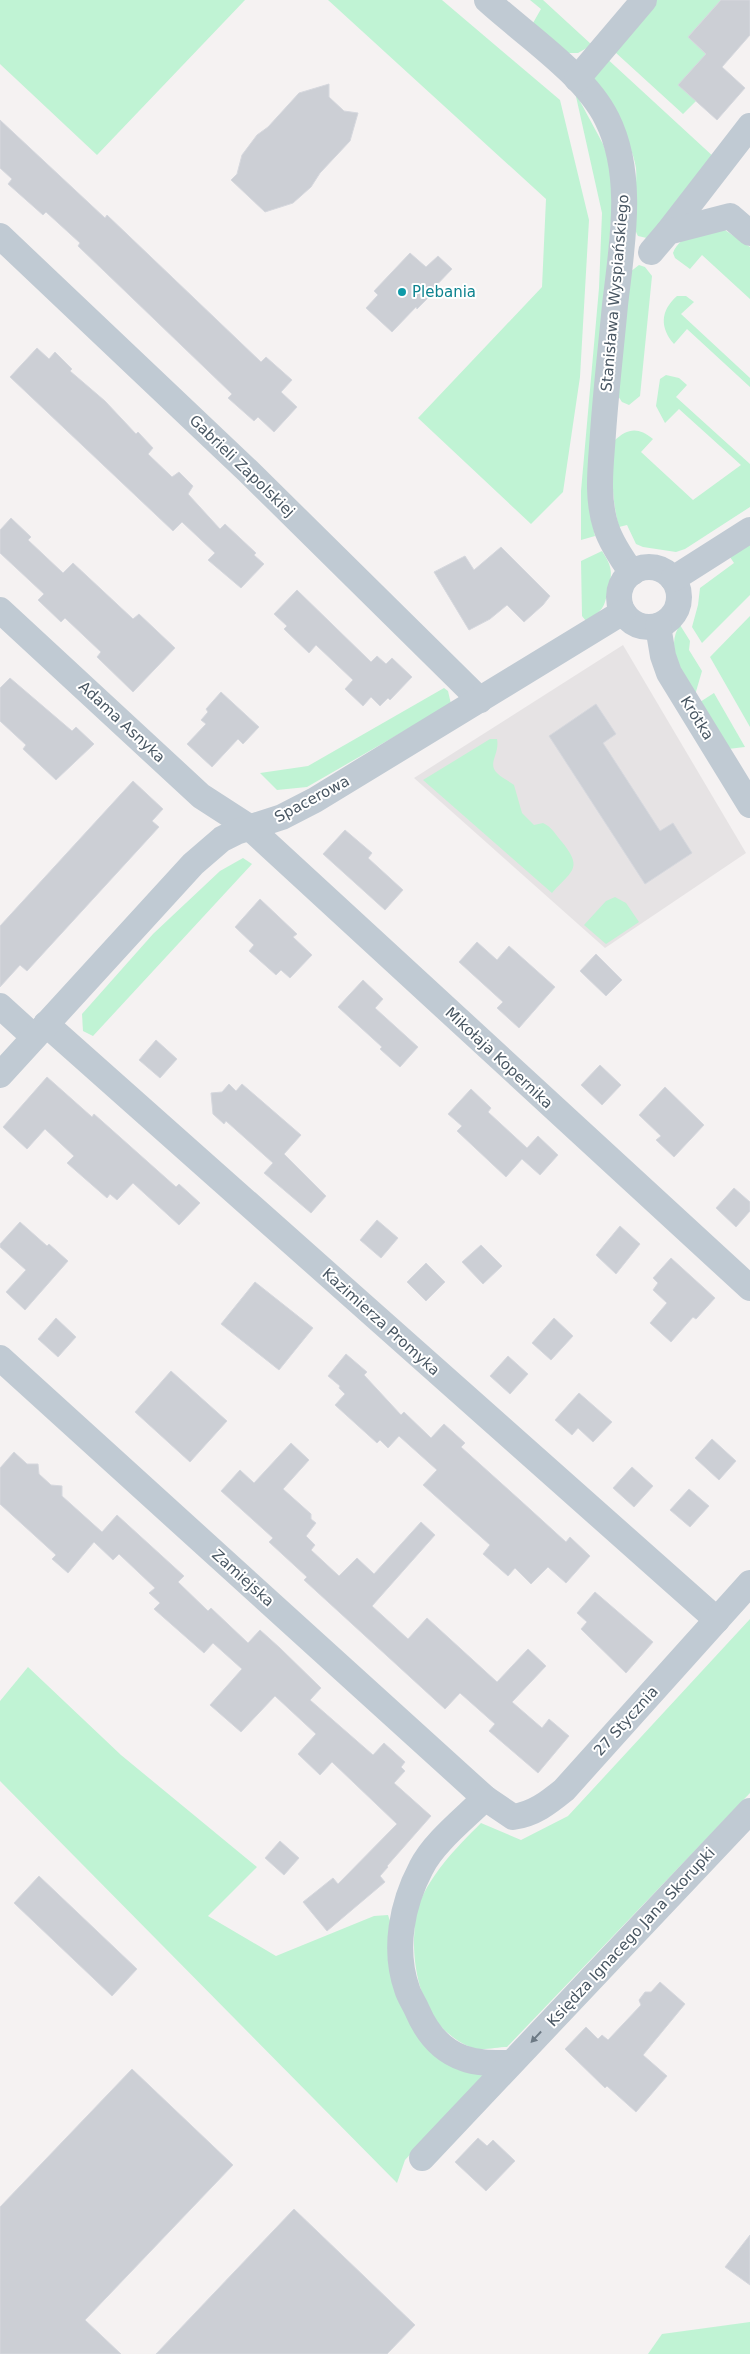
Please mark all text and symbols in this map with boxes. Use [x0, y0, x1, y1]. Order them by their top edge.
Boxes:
street label: Stanisława Wyspiańskiego [597, 194, 633, 392]
place label: Plebania [412, 283, 476, 301]
marker: Plebania [396, 286, 408, 298]
street label: Gabrieli Zapolskiej [186, 411, 298, 521]
street label: Adama Asnyka [75, 677, 169, 767]
street label: Krótka [677, 693, 717, 743]
street label: Spacerowa [271, 772, 353, 826]
street label: Mikołaja Kopernika [442, 1004, 556, 1112]
street label: Kazimierza Promyka [319, 1265, 443, 1379]
street label: Zamiejska [208, 1546, 278, 1610]
street label: 27 Stycznia [590, 1683, 662, 1759]
street label: Księdza Ignacego Jana Skorupki [543, 1844, 719, 2030]
one-way arrow [530, 2030, 542, 2042]

